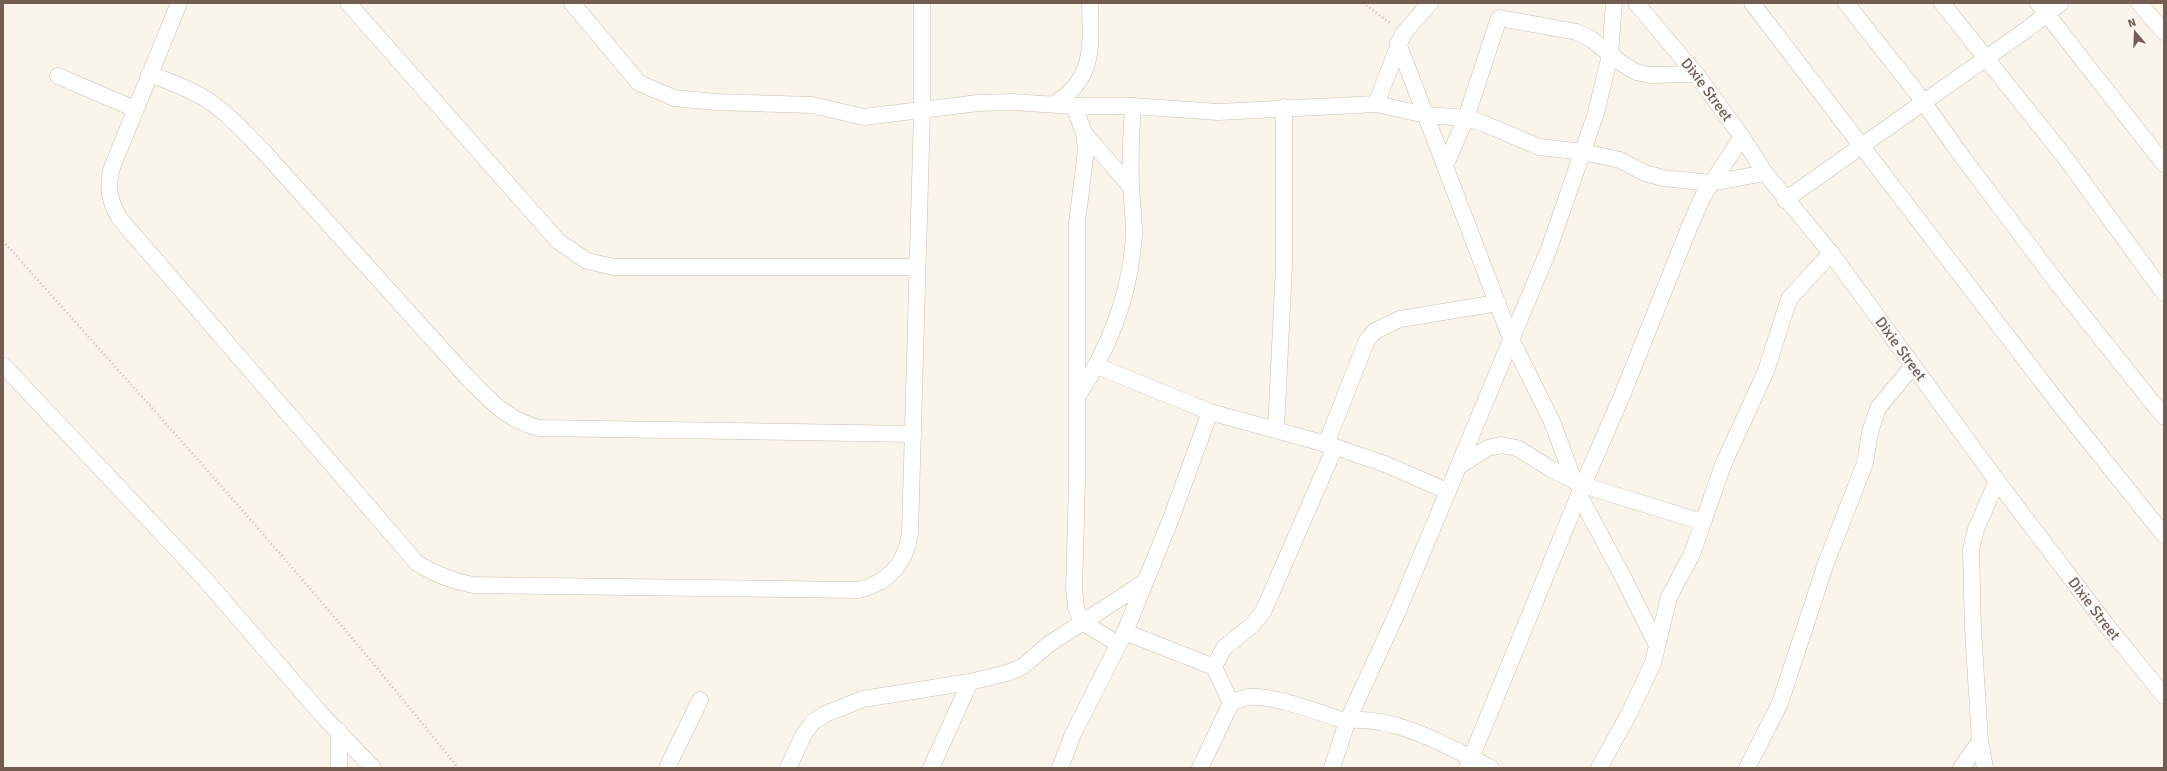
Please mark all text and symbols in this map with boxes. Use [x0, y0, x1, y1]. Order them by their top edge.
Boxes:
north arrow [2115, 12, 2155, 52]
text: N [2126, 16, 2138, 30]
street label: Dixie Street [1677, 54, 1737, 125]
street label: Dixie Street [1872, 313, 1930, 384]
street label: Dixie Street [2064, 574, 2124, 644]

